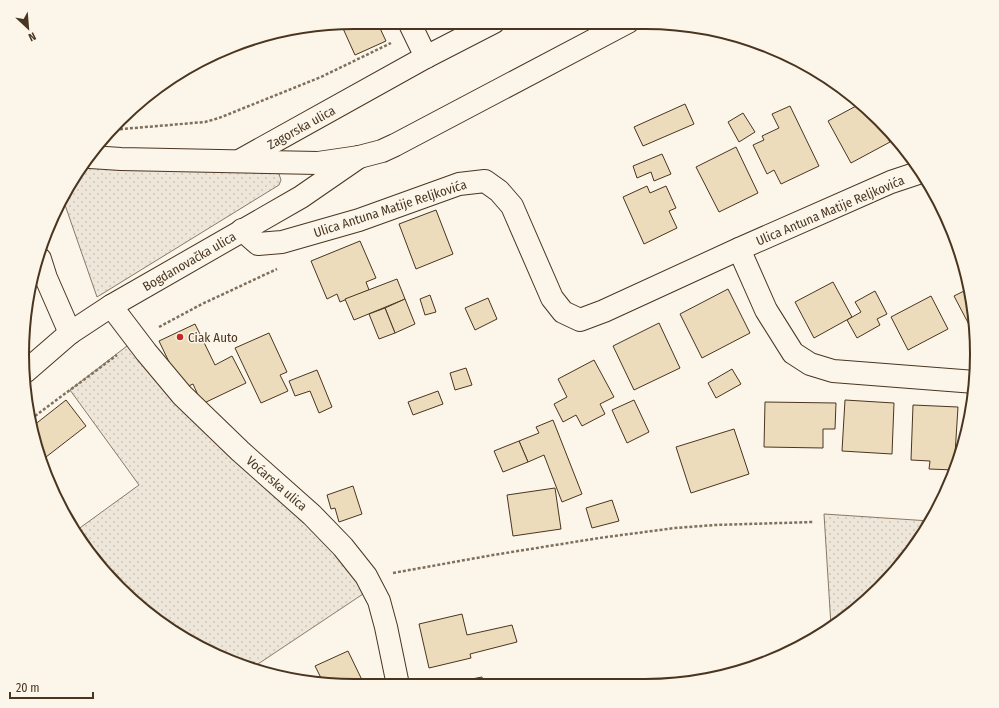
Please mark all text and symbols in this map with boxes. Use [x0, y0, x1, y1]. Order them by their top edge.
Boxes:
north arrow [8, 8, 48, 48]
text: N [26, 29, 38, 44]
street label: Zagorska ulica [265, 103, 338, 152]
street label: Ulica Antuna Matije Reljkovića [754, 172, 907, 249]
street label: Ulica Antuna Matije Reljkovića [312, 177, 468, 240]
street label: Bogdanovačka ulica [140, 229, 238, 294]
place label: Ciak Auto [188, 330, 238, 345]
marker: Ciak Auto [175, 332, 185, 342]
street label: Voćarska ulica [243, 453, 310, 514]
scale bar [10, 674, 93, 700]
text: 20 m [16, 681, 40, 695]

